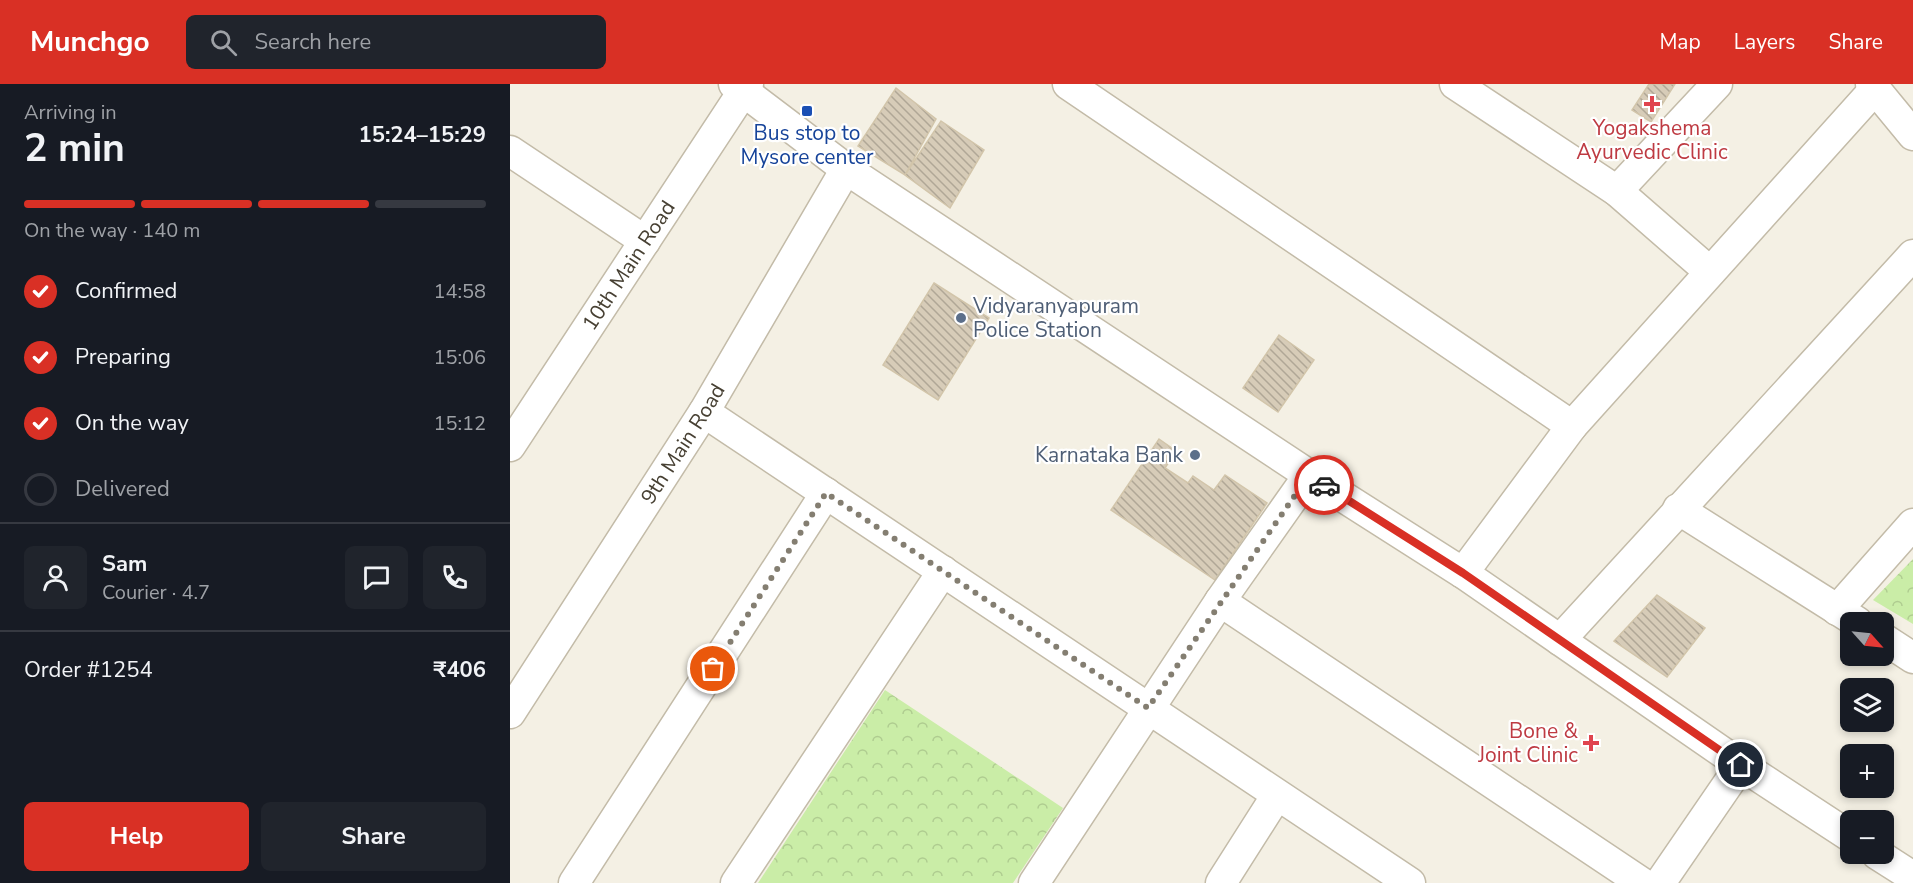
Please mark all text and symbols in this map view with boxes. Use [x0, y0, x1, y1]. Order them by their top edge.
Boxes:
search box [186, 15, 606, 69]
text: Munchgo [30, 23, 150, 61]
icon: search [207, 26, 240, 59]
text: Search here [255, 27, 371, 57]
text: Map [1659, 28, 1701, 56]
text: Layers [1734, 28, 1795, 56]
text: Share [1828, 28, 1883, 56]
marker: Yogakshema Ayurvedic Clinic [1643, 95, 1661, 113]
text: Arriving in [24, 99, 117, 126]
marker: Bus stop to Mysore center [800, 104, 814, 118]
place label: Yogakshema Ayurvedic Clinic [1576, 114, 1728, 166]
place label: Bus stop to Mysore center [741, 119, 874, 171]
text: 15:24–15:29 [358, 120, 486, 150]
text: 2 min [24, 122, 125, 175]
street label: 10th Main Road [576, 195, 682, 336]
text: On the way · 140 m [24, 217, 200, 244]
icon: check [24, 275, 57, 308]
text: Confirmed [75, 276, 177, 306]
text: 14:58 [433, 278, 486, 305]
place label: Vidyaranyapuram Police Station [972, 292, 1139, 344]
marker: Vidyaranyapuram Police Station [954, 311, 968, 325]
icon: check [24, 341, 57, 374]
text: Preparing [75, 342, 171, 372]
text: 15:06 [433, 344, 486, 371]
street label: 9th Main Road [634, 378, 732, 509]
icon: check [24, 407, 57, 440]
text: On the way [75, 408, 189, 438]
text: 15:12 [433, 410, 486, 437]
place label: Karnataka Bank [1035, 441, 1183, 469]
marker: Karnataka Bank [1188, 448, 1202, 462]
courier [1294, 455, 1354, 515]
icon: car [1308, 469, 1341, 502]
text: Delivered [75, 474, 170, 504]
button: person [24, 546, 87, 609]
button: chat [345, 546, 408, 609]
button: phone [423, 546, 486, 609]
text: Sam [102, 549, 147, 579]
text: Courier · 4.7 [102, 579, 210, 606]
north arrow [1840, 612, 1894, 666]
map controls [1840, 612, 1894, 864]
pin [687, 643, 738, 694]
icon: bag [696, 652, 729, 685]
text: Order #1254 [24, 655, 153, 685]
text: ₹406 [433, 655, 486, 685]
button: layers [1840, 678, 1894, 732]
place label: Bone & Joint Clinic [1477, 717, 1578, 769]
marker: Bone & Joint Clinic [1582, 734, 1600, 752]
pin [1715, 739, 1766, 790]
button: + [1840, 744, 1894, 798]
icon: home [1724, 748, 1757, 781]
button: Help [24, 802, 249, 871]
button: Share [261, 802, 486, 871]
button: − [1840, 810, 1894, 864]

